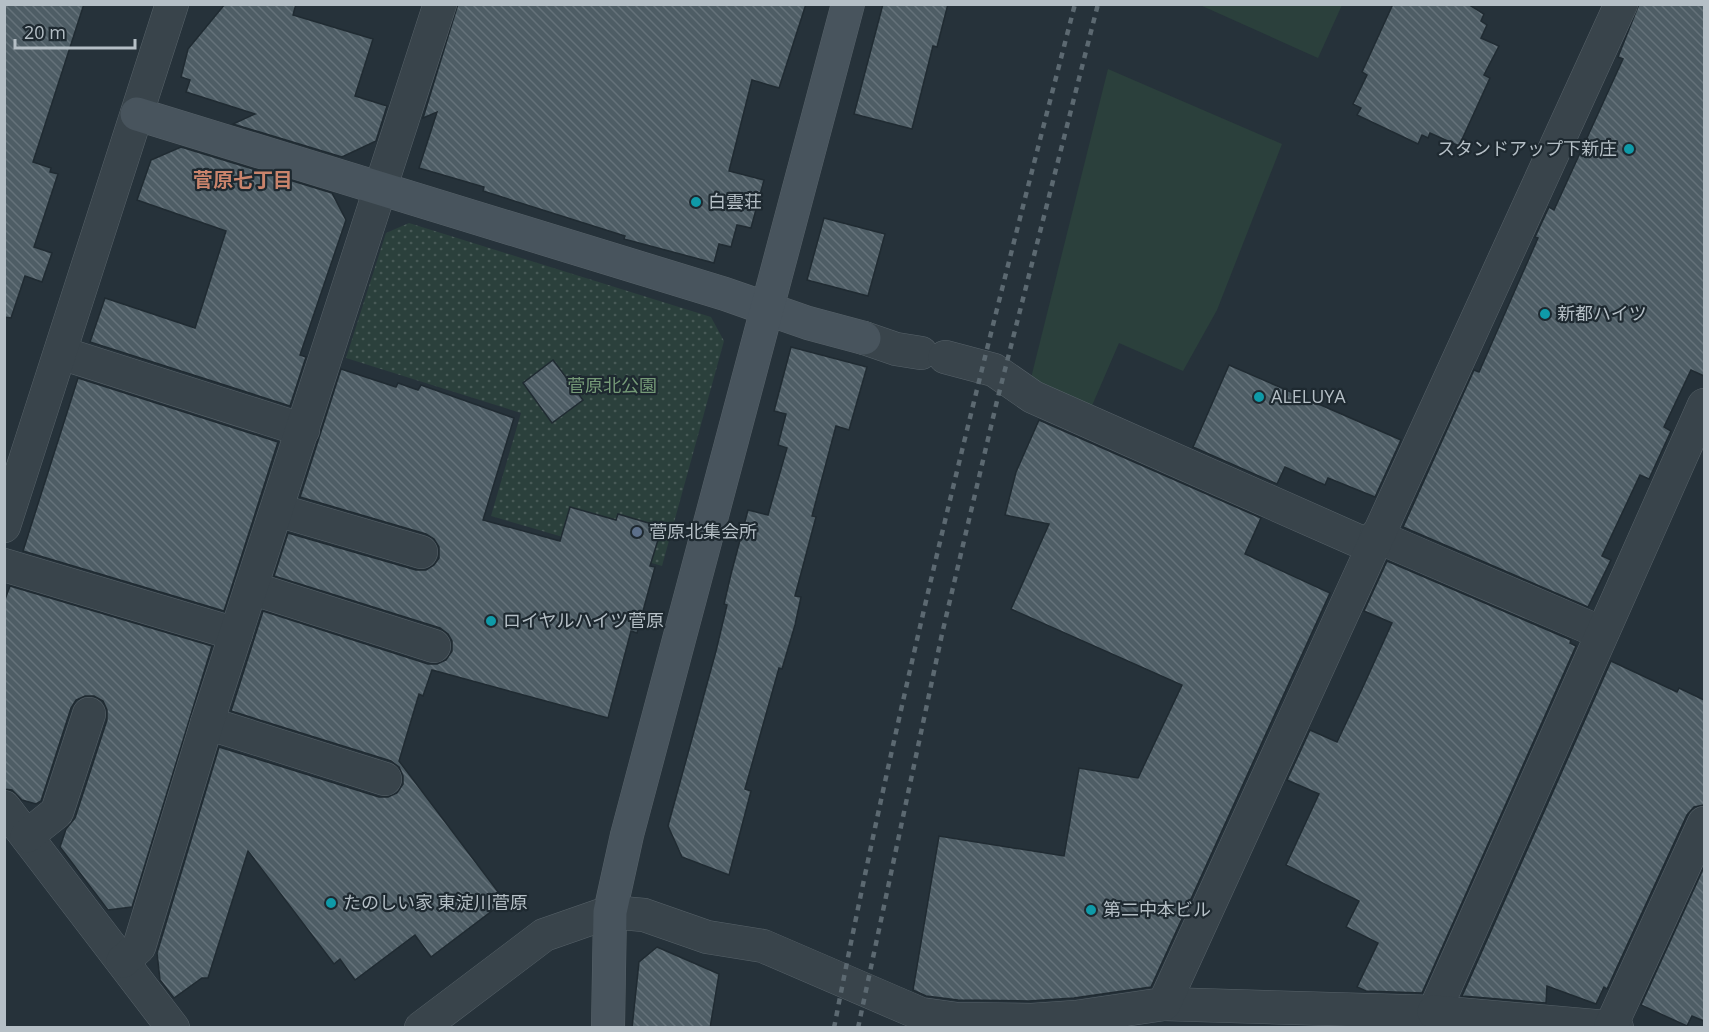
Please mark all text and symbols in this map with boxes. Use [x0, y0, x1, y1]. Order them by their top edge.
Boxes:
scale bar [15, 12, 135, 50]
text: 20 m [24, 20, 66, 44]
place label: スタンドアップ下新庄 [1437, 136, 1617, 160]
marker: スタンドアップ下新庄 [1622, 142, 1636, 156]
district label: 菅原七丁目 [193, 166, 293, 193]
place label: 白雲荘 [708, 189, 762, 213]
marker: 白雲荘 [689, 195, 703, 209]
place label: 新都ハイツ [1557, 301, 1647, 325]
marker: 新都ハイツ [1538, 307, 1552, 321]
park label: 菅原北公園 [567, 373, 657, 397]
place label: ALELUYA [1271, 384, 1346, 408]
marker: ALELUYA [1252, 390, 1266, 404]
place label: 菅原北集会所 [649, 519, 757, 543]
marker: 菅原北集会所 [630, 525, 644, 539]
place label: ロイヤルハイツ菅原 [503, 608, 664, 632]
marker: ロイヤルハイツ菅原 [484, 614, 498, 628]
place label: たのしい家 東淀川菅原 [343, 890, 528, 914]
marker: たのしい家 東淀川菅原 [324, 896, 338, 910]
place label: 第二中本ビル [1103, 897, 1211, 921]
marker: 第二中本ビル [1084, 903, 1098, 917]

